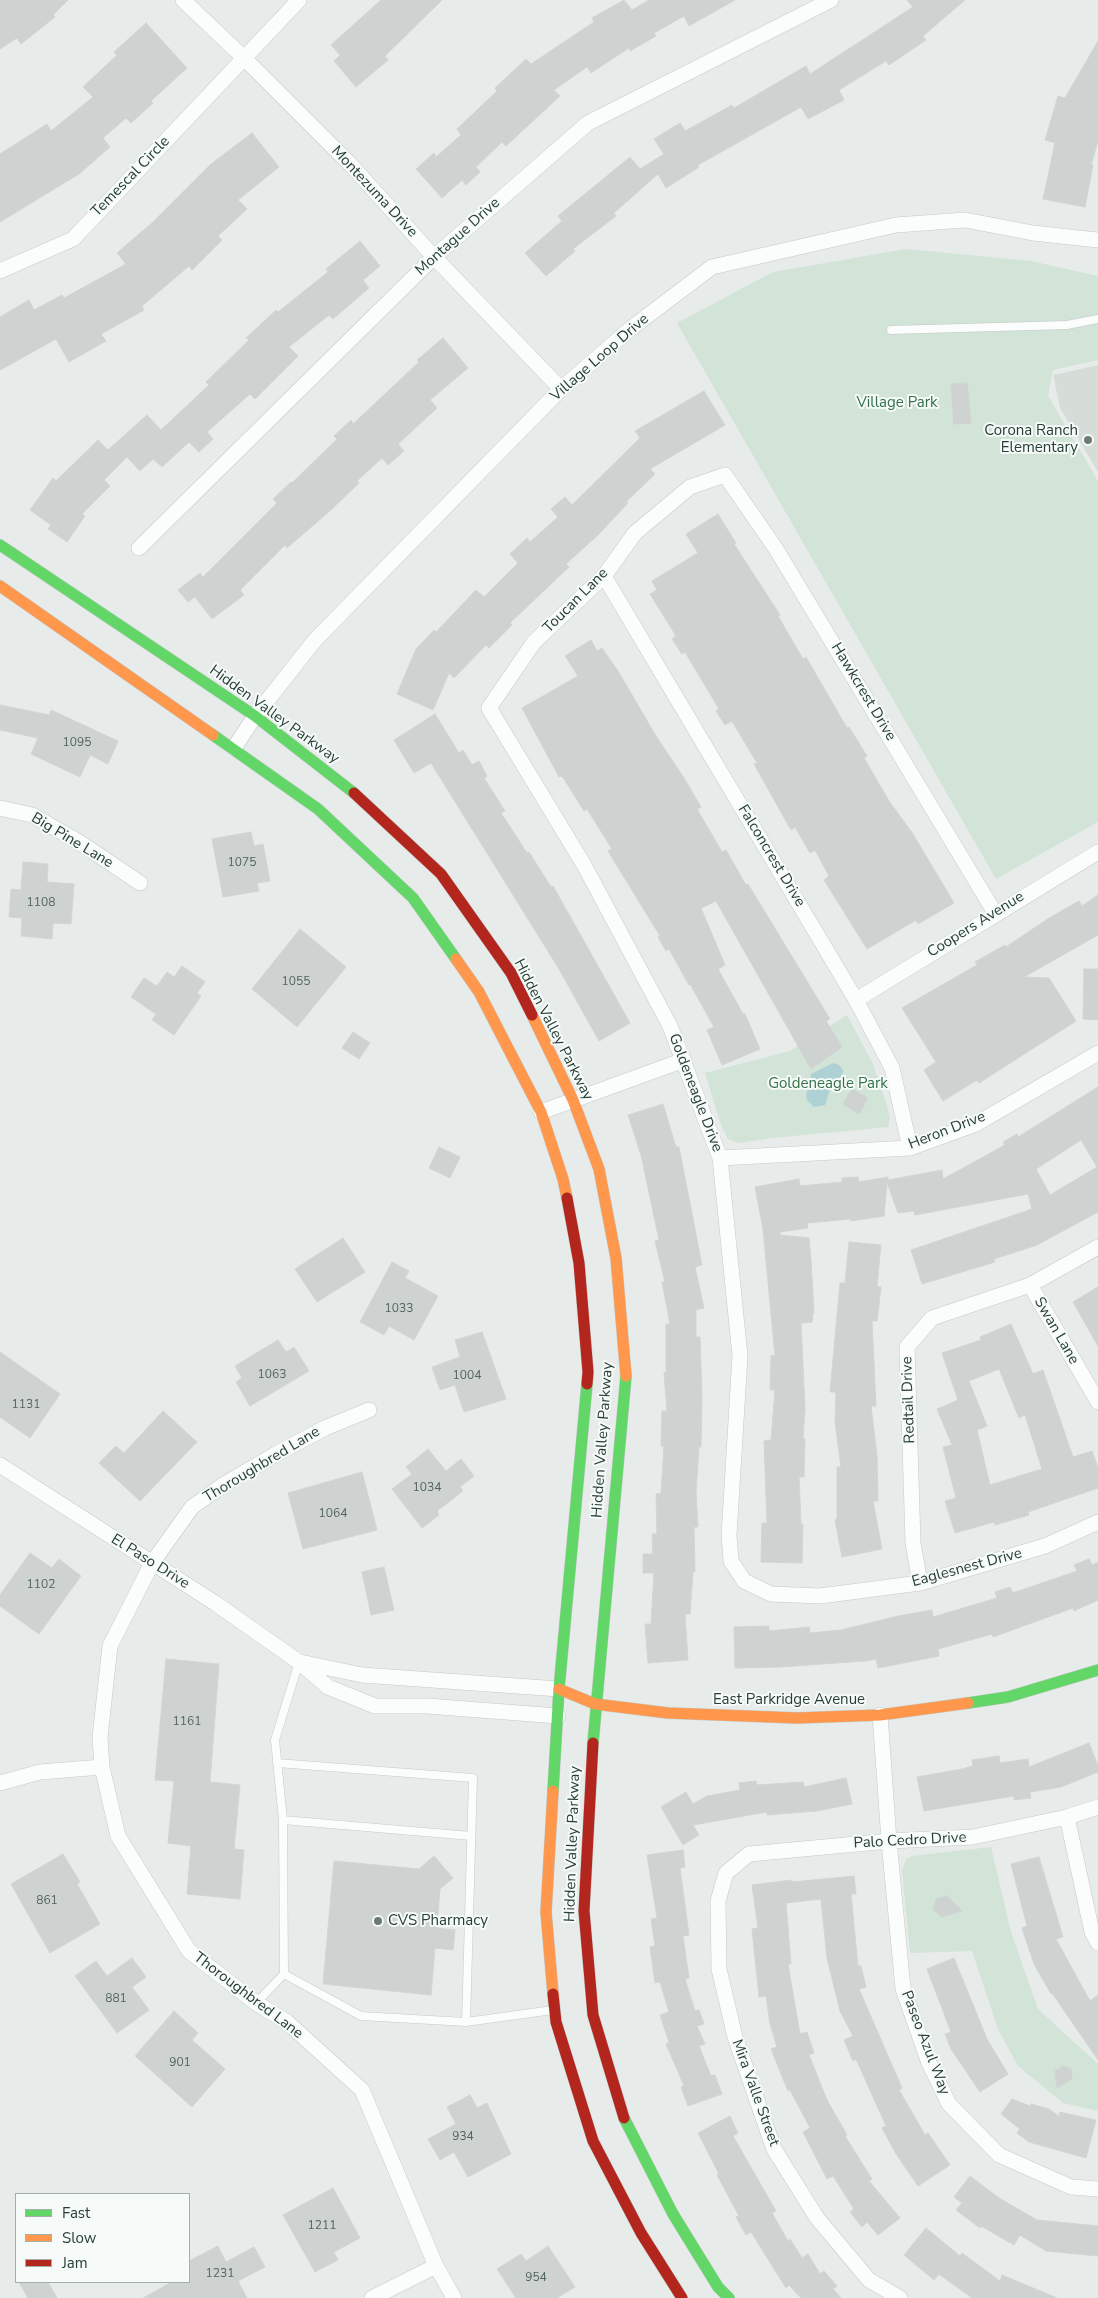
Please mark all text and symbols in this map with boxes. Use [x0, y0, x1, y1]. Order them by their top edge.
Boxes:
street label: Temescal Circle [88, 133, 174, 221]
street label: Montezuma Drive [327, 143, 421, 241]
street label: Montague Drive [412, 194, 504, 280]
street label: Village Loop Drive [547, 310, 653, 406]
park label: Village Park [856, 394, 938, 412]
place label: Corona Ranch Elementary [984, 422, 1078, 457]
marker: Corona Ranch Elementary [1082, 434, 1094, 446]
street label: Toucan Lane [540, 565, 612, 637]
street label: Hawkcrest Drive [827, 640, 899, 744]
street label: Hidden Valley Parkway [206, 662, 342, 768]
house number: 1095 [63, 736, 91, 750]
street label: Falconcrest Drive [733, 802, 809, 910]
street label: Big Pine Lane [28, 810, 116, 872]
house number: 1075 [228, 856, 256, 870]
street label: Coopers Avenue [924, 888, 1028, 962]
house number: 1108 [27, 896, 55, 910]
street label: Hidden Valley Parkway [510, 956, 596, 1104]
house number: 1055 [282, 975, 310, 989]
street label: Goldeneagle Drive [664, 1031, 726, 1155]
park label: Goldeneagle Park [768, 1075, 888, 1093]
street label: Heron Drive [906, 1108, 988, 1154]
street label: Swan Lane [1030, 1294, 1082, 1368]
house number: 1033 [385, 1302, 413, 1316]
street label: Redtail Drive [898, 1356, 920, 1444]
street label: Hidden Valley Parkway [589, 1361, 617, 1519]
house number: 1063 [258, 1368, 286, 1382]
house number: 1004 [453, 1369, 481, 1383]
house number: 1131 [12, 1398, 40, 1412]
street label: Thoroughbred Lane [201, 1423, 323, 1507]
house number: 1034 [413, 1481, 441, 1495]
house number: 1064 [319, 1507, 347, 1521]
street label: El Paso Drive [107, 1531, 193, 1593]
street label: Eaglesnest Drive [910, 1545, 1024, 1591]
house number: 1102 [27, 1578, 55, 1592]
street label: East Parkridge Avenue [713, 1691, 865, 1709]
house number: 1161 [173, 1715, 201, 1729]
street label: Hidden Valley Parkway [561, 1766, 585, 1922]
street label: Palo Cedro Drive [853, 1829, 967, 1853]
house number: 861 [36, 1894, 58, 1908]
place label: CVS Pharmacy [388, 1912, 488, 1930]
marker: CVS Pharmacy [372, 1915, 384, 1927]
street label: Thoroughbred Lane [190, 1949, 306, 2043]
street label: Paseo Azul Way [897, 1988, 953, 2098]
house number: 881 [105, 1992, 127, 2006]
street label: Mira Valle Street [727, 2037, 783, 2149]
house number: 901 [169, 2056, 191, 2070]
house number: 934 [452, 2130, 474, 2144]
legend [15, 2193, 190, 2283]
text: Fast [62, 2203, 90, 2223]
house number: 1211 [308, 2219, 336, 2233]
text: Slow [62, 2228, 96, 2248]
text: Jam [62, 2253, 88, 2273]
house number: 1231 [206, 2267, 234, 2281]
house number: 954 [525, 2271, 547, 2285]

